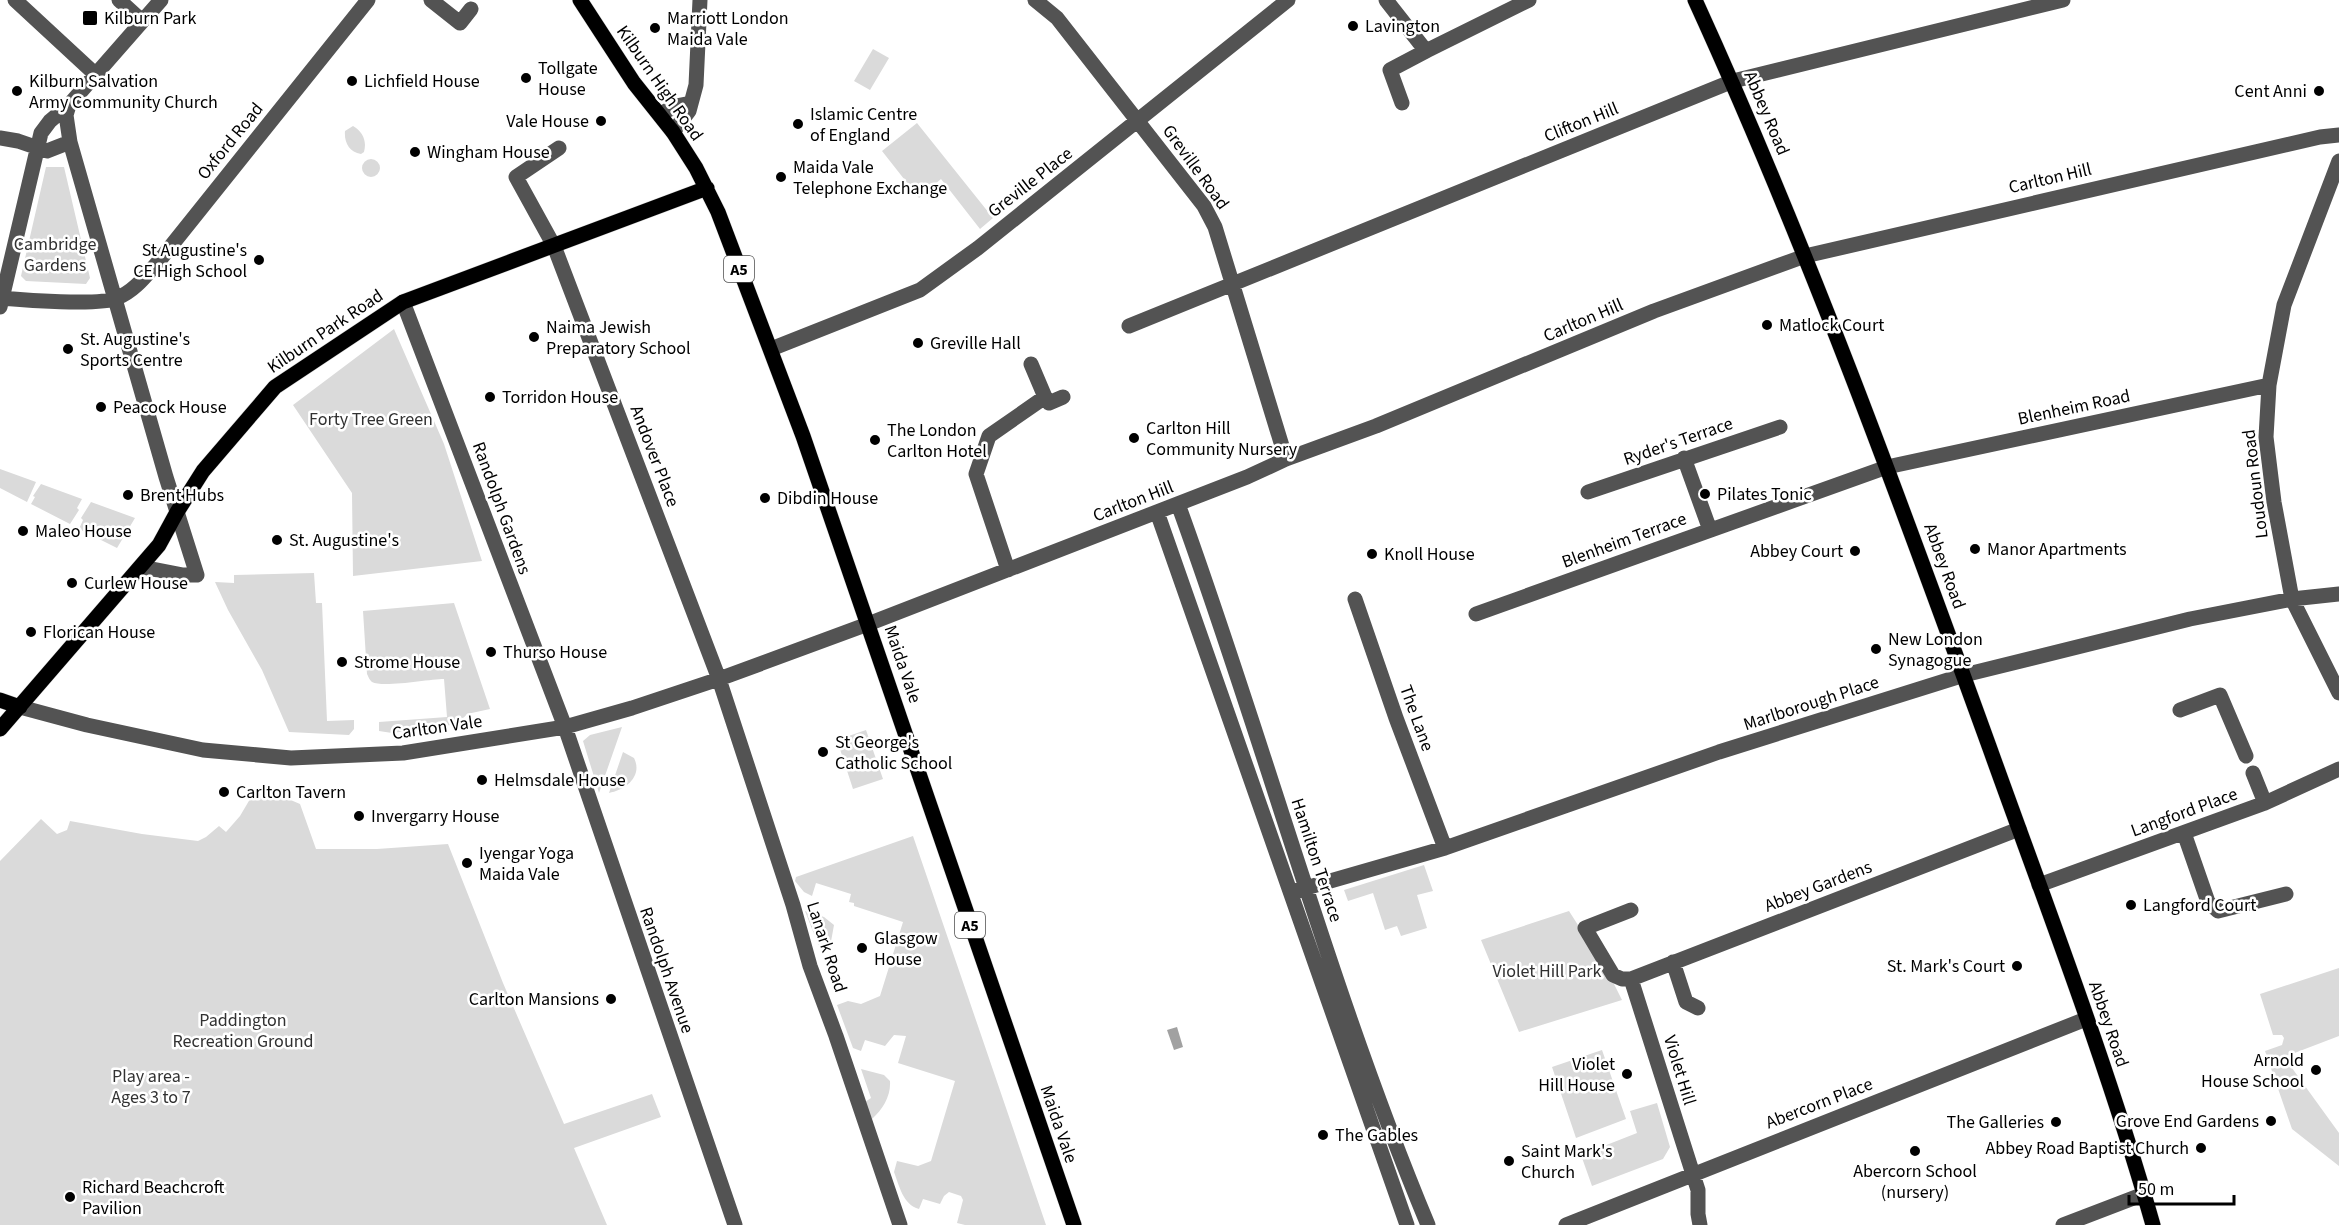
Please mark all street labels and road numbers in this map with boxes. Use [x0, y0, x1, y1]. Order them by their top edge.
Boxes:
street label: Kilburn High Road [610, 20, 709, 146]
street label: Abbey Road [1738, 67, 1796, 159]
street label: Clifton Hill [1540, 96, 1622, 149]
street label: Oxford Road [191, 97, 269, 185]
street label: Greville Road [1156, 120, 1235, 215]
street label: Greville Place [983, 141, 1078, 223]
street label: Carlton Hill [2006, 157, 2094, 200]
road number: A5 [724, 256, 754, 282]
street label: Kilburn Park Road [262, 283, 388, 379]
street label: Carlton Hill [1539, 292, 1627, 348]
street label: Blenheim Road [2016, 383, 2133, 432]
street label: Andover Place [624, 402, 685, 511]
street label: Ryder's Terrace [1620, 411, 1736, 472]
street label: Loudoun Road [2236, 428, 2275, 540]
street label: Randolph Gardens [466, 438, 537, 578]
street label: Carlton Hill [1089, 475, 1177, 528]
street label: Blenheim Terrace [1558, 506, 1690, 575]
street label: Abbey Road [1918, 520, 1972, 612]
street label: Maida Vale [878, 622, 928, 706]
street label: Marlborough Place [1740, 670, 1882, 737]
street label: The Lane [1393, 682, 1440, 755]
street label: Carlton Vale [390, 709, 484, 746]
street label: Langford Place [2127, 782, 2241, 843]
street label: Hamilton Terrace [1285, 795, 1348, 925]
street label: Abbey Gardens [1761, 855, 1876, 918]
street label: Lanark Road [800, 899, 853, 996]
street label: Randolph Avenue [633, 904, 700, 1037]
road number: A5 [955, 912, 985, 938]
street label: Abbey Road [2082, 978, 2135, 1070]
street label: Violet Hill [1657, 1032, 1702, 1108]
street label: Abercorn Place [1762, 1072, 1876, 1135]
street label: Maida Vale [1034, 1082, 1084, 1166]

